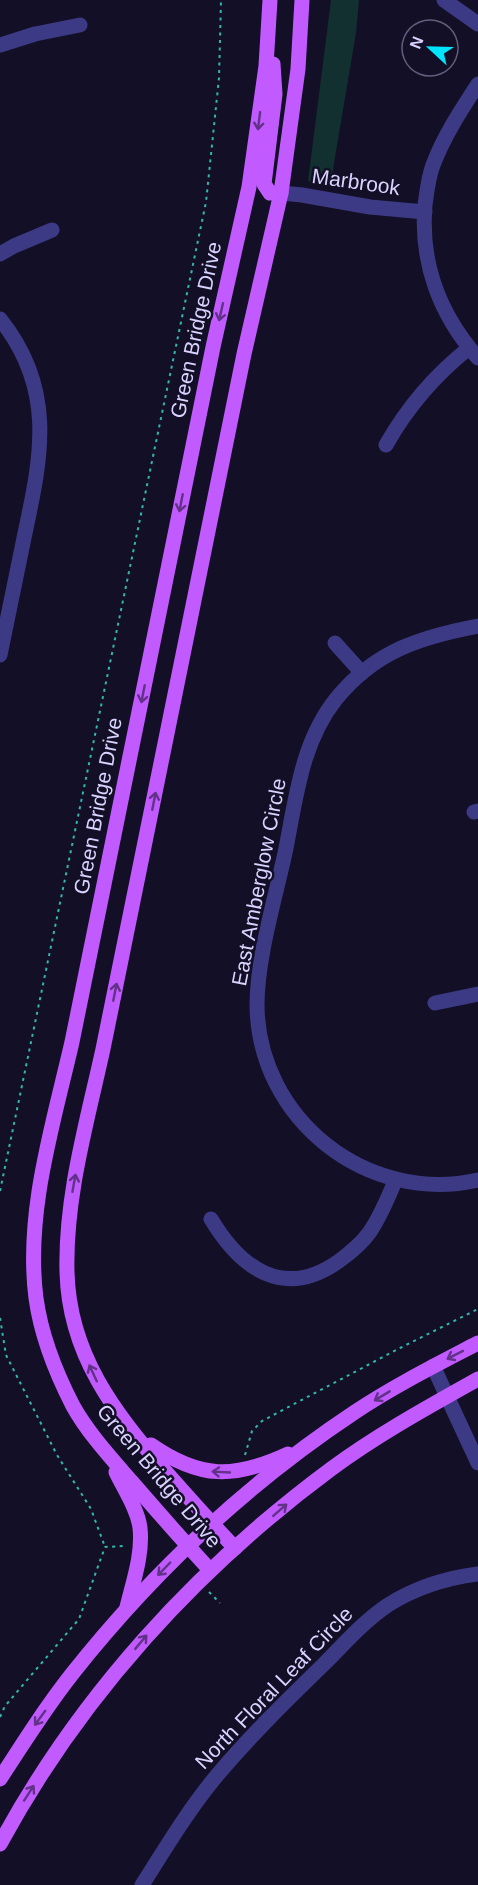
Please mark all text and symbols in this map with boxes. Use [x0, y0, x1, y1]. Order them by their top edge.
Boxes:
north arrow [400, 18, 460, 78]
text: N [407, 34, 427, 51]
one-way arrow [253, 111, 264, 130]
street label: Marbrook [311, 164, 402, 199]
street label: Green Bridge Drive [166, 240, 225, 420]
one-way arrow [214, 302, 226, 321]
one-way arrow [175, 493, 186, 512]
one-way arrow [136, 684, 148, 703]
street label: Green Bridge Drive [69, 715, 126, 896]
street label: East Amberglow Circle [227, 776, 290, 988]
one-way arrow [149, 791, 160, 811]
one-way arrow [110, 983, 121, 1002]
one-way arrow [69, 1173, 80, 1193]
one-way arrow [447, 1350, 465, 1361]
one-way arrow [87, 1364, 99, 1382]
one-way arrow [374, 1390, 391, 1402]
street label: Green Bridge Drive [93, 1399, 226, 1552]
one-way arrow [211, 1466, 231, 1477]
one-way arrow [272, 1503, 287, 1517]
one-way arrow [157, 1561, 172, 1576]
street label: North Floral Leaf Circle [190, 1602, 357, 1773]
one-way arrow [135, 1634, 148, 1650]
one-way arrow [33, 1710, 46, 1726]
one-way arrow [24, 1785, 36, 1802]

